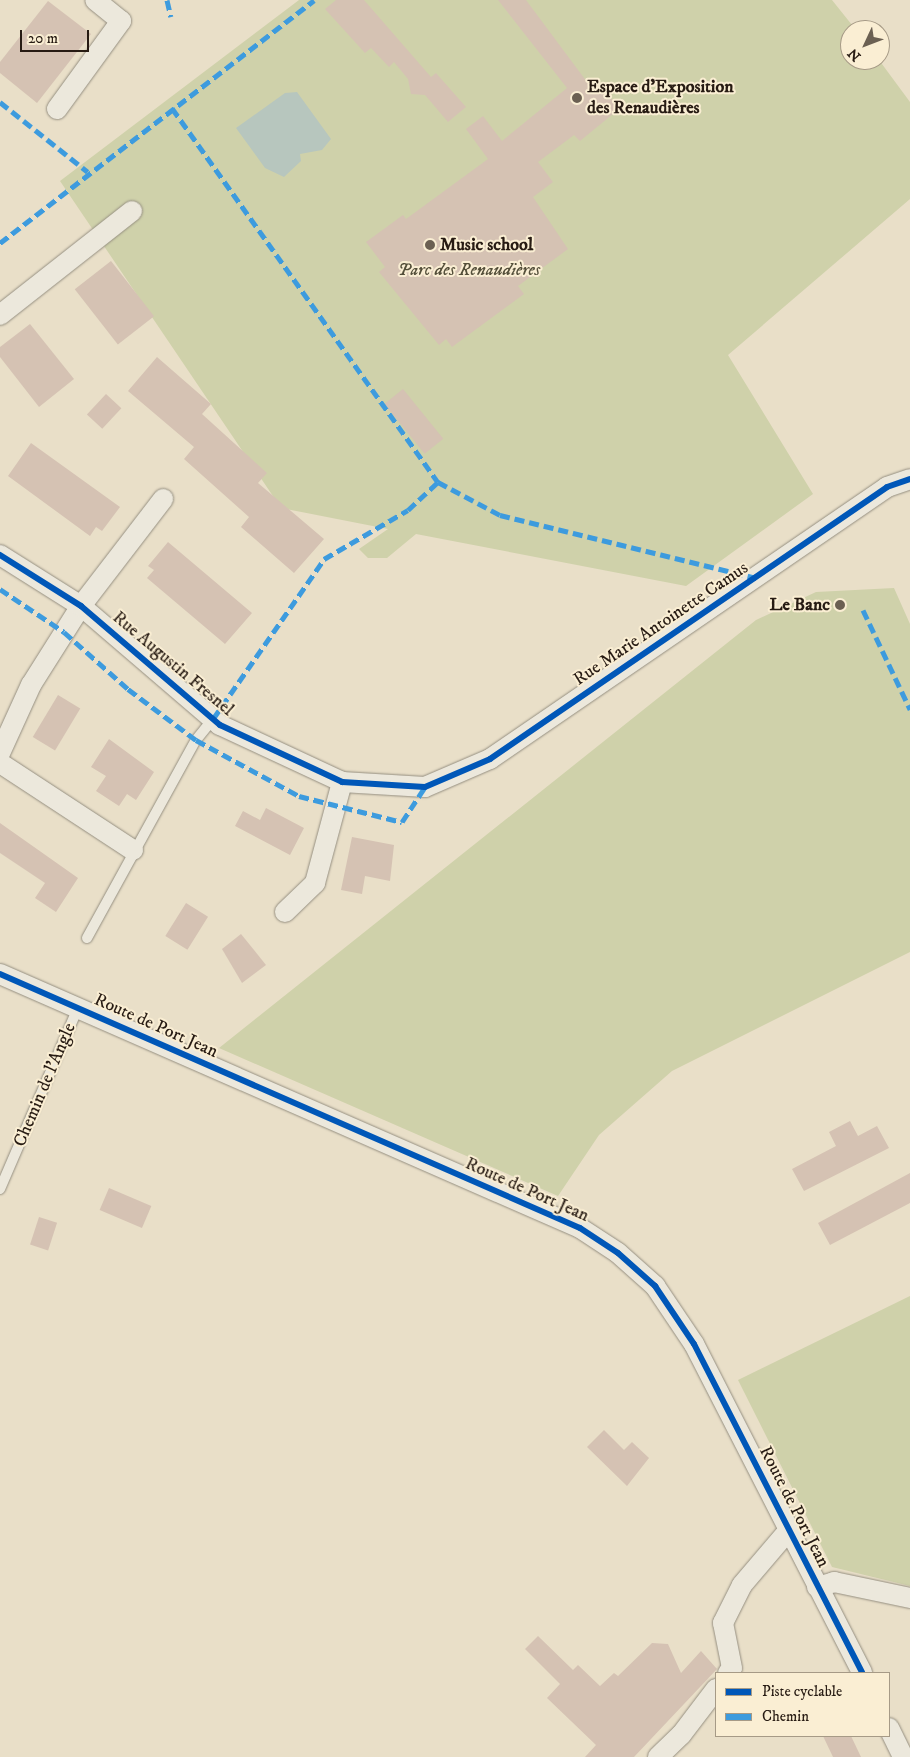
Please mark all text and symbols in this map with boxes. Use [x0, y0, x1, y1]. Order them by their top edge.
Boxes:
scale bar [22, 20, 91, 52]
north arrow [840, 20, 890, 70]
text: 20 m [28, 29, 58, 48]
text: N [844, 44, 865, 65]
place label: Espace d'Exposition des Renaudières [587, 77, 734, 120]
marker: Espace d'Exposition des Renaudières [571, 92, 583, 104]
place label: Music school [440, 234, 533, 256]
marker: Music school [424, 239, 436, 251]
park label: Parc des Renaudières [398, 259, 540, 281]
street label: Rue Marie Antoinette Camus [570, 557, 752, 691]
place label: Le Banc [770, 594, 830, 616]
marker: Le Banc [834, 599, 846, 611]
street label: Rue Augustin Fresnel [108, 607, 238, 721]
street label: Route de Port Jean [91, 989, 221, 1063]
street label: Chemin de l'Angle [9, 1020, 81, 1150]
street label: Route de Port Jean [462, 1153, 592, 1227]
street label: Route de Port Jean [754, 1443, 834, 1571]
legend [715, 1672, 890, 1737]
text: Piste cyclable [762, 1682, 842, 1701]
text: Chemin [762, 1707, 809, 1726]

